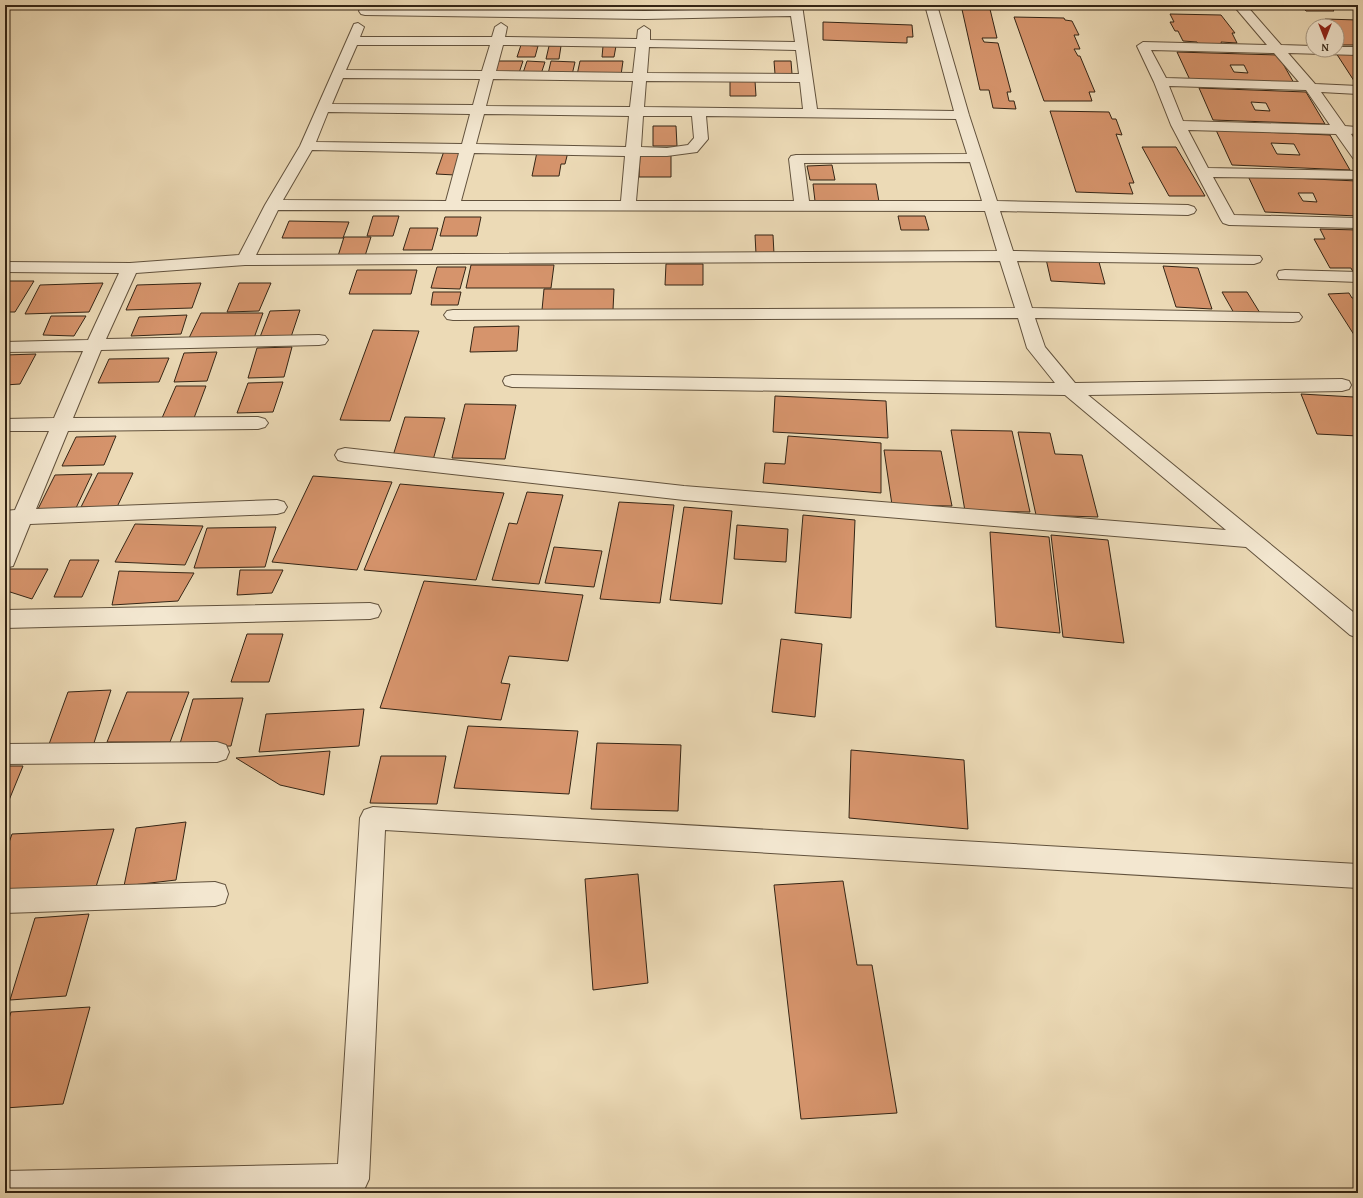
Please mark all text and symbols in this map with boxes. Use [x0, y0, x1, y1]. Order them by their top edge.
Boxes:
north arrow [1305, 18, 1345, 58]
text: N [1321, 40, 1329, 56]

